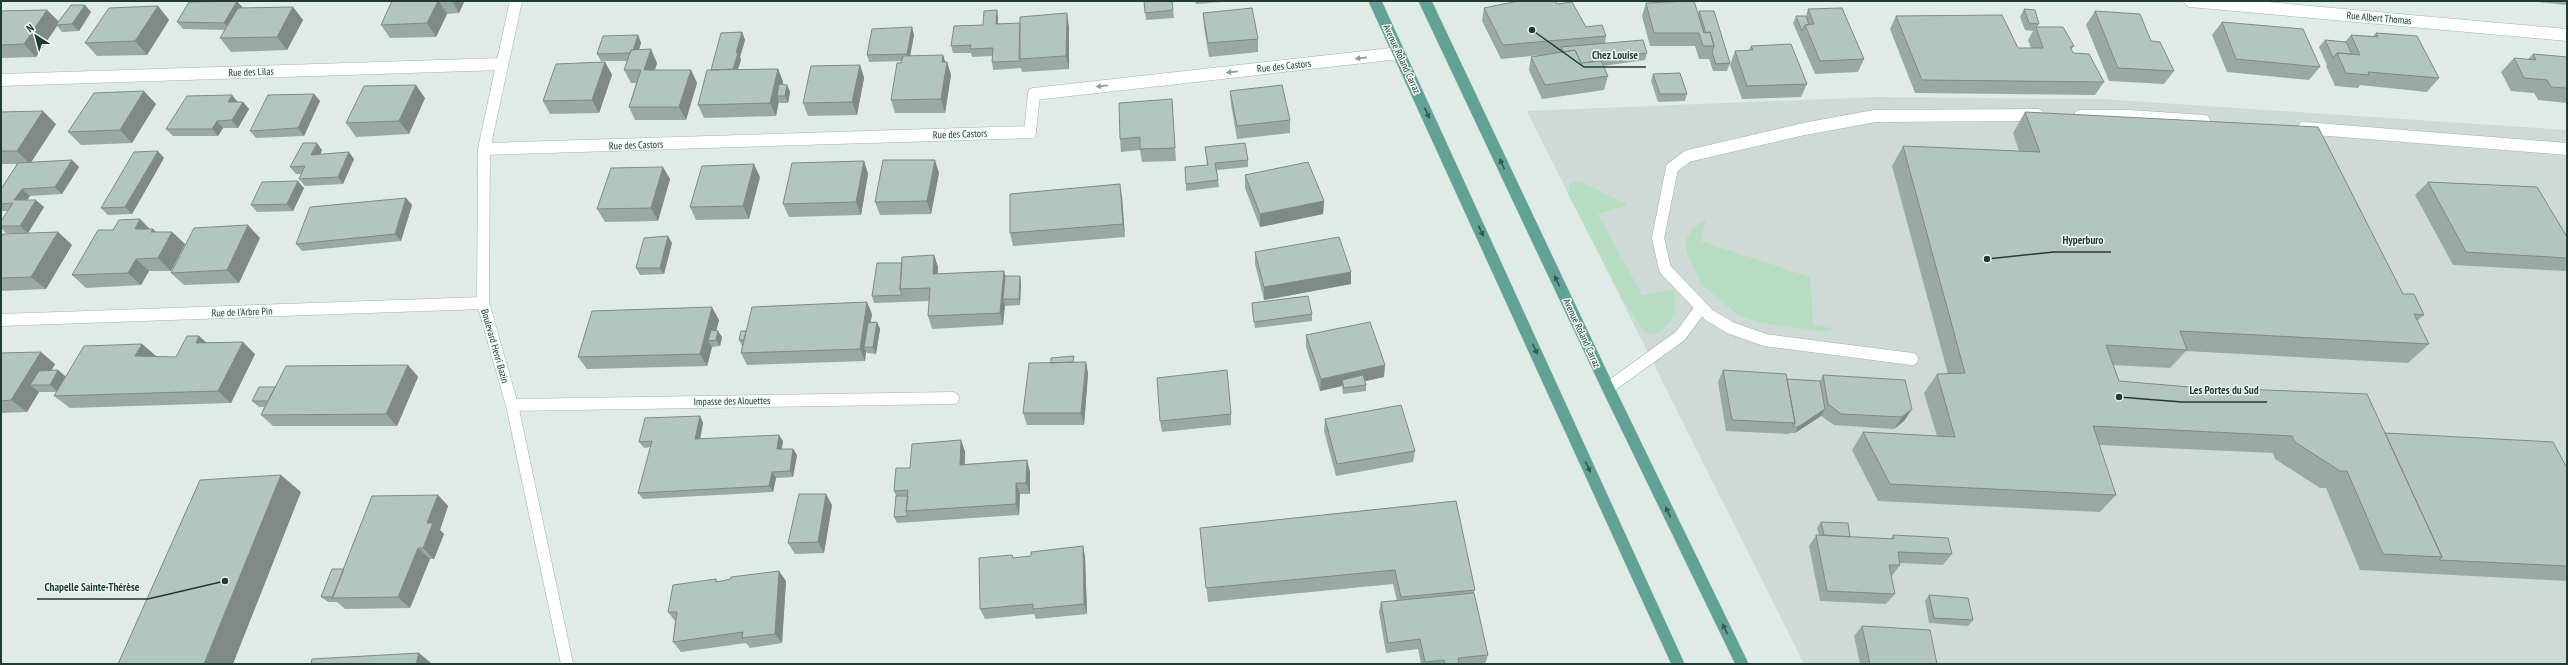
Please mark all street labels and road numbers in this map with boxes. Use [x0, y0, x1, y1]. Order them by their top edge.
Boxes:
street label: Rue Albert Thomas [2346, 9, 2413, 27]
street label: Avenue Roland Carraz [1380, 22, 1424, 96]
street label: Rue des Castors [1256, 57, 1312, 75]
street label: Rue des Lilas [228, 65, 275, 79]
street label: Rue des Castors [933, 127, 988, 141]
street label: Rue des Castors [609, 138, 664, 152]
street label: Avenue Roland Carraz [1560, 296, 1604, 370]
street label: Rue de l'Arbre Pin [211, 304, 273, 320]
street label: Boulevard Henri Bazin [478, 307, 512, 385]
street label: Impasse des Alouettes [694, 394, 771, 408]

